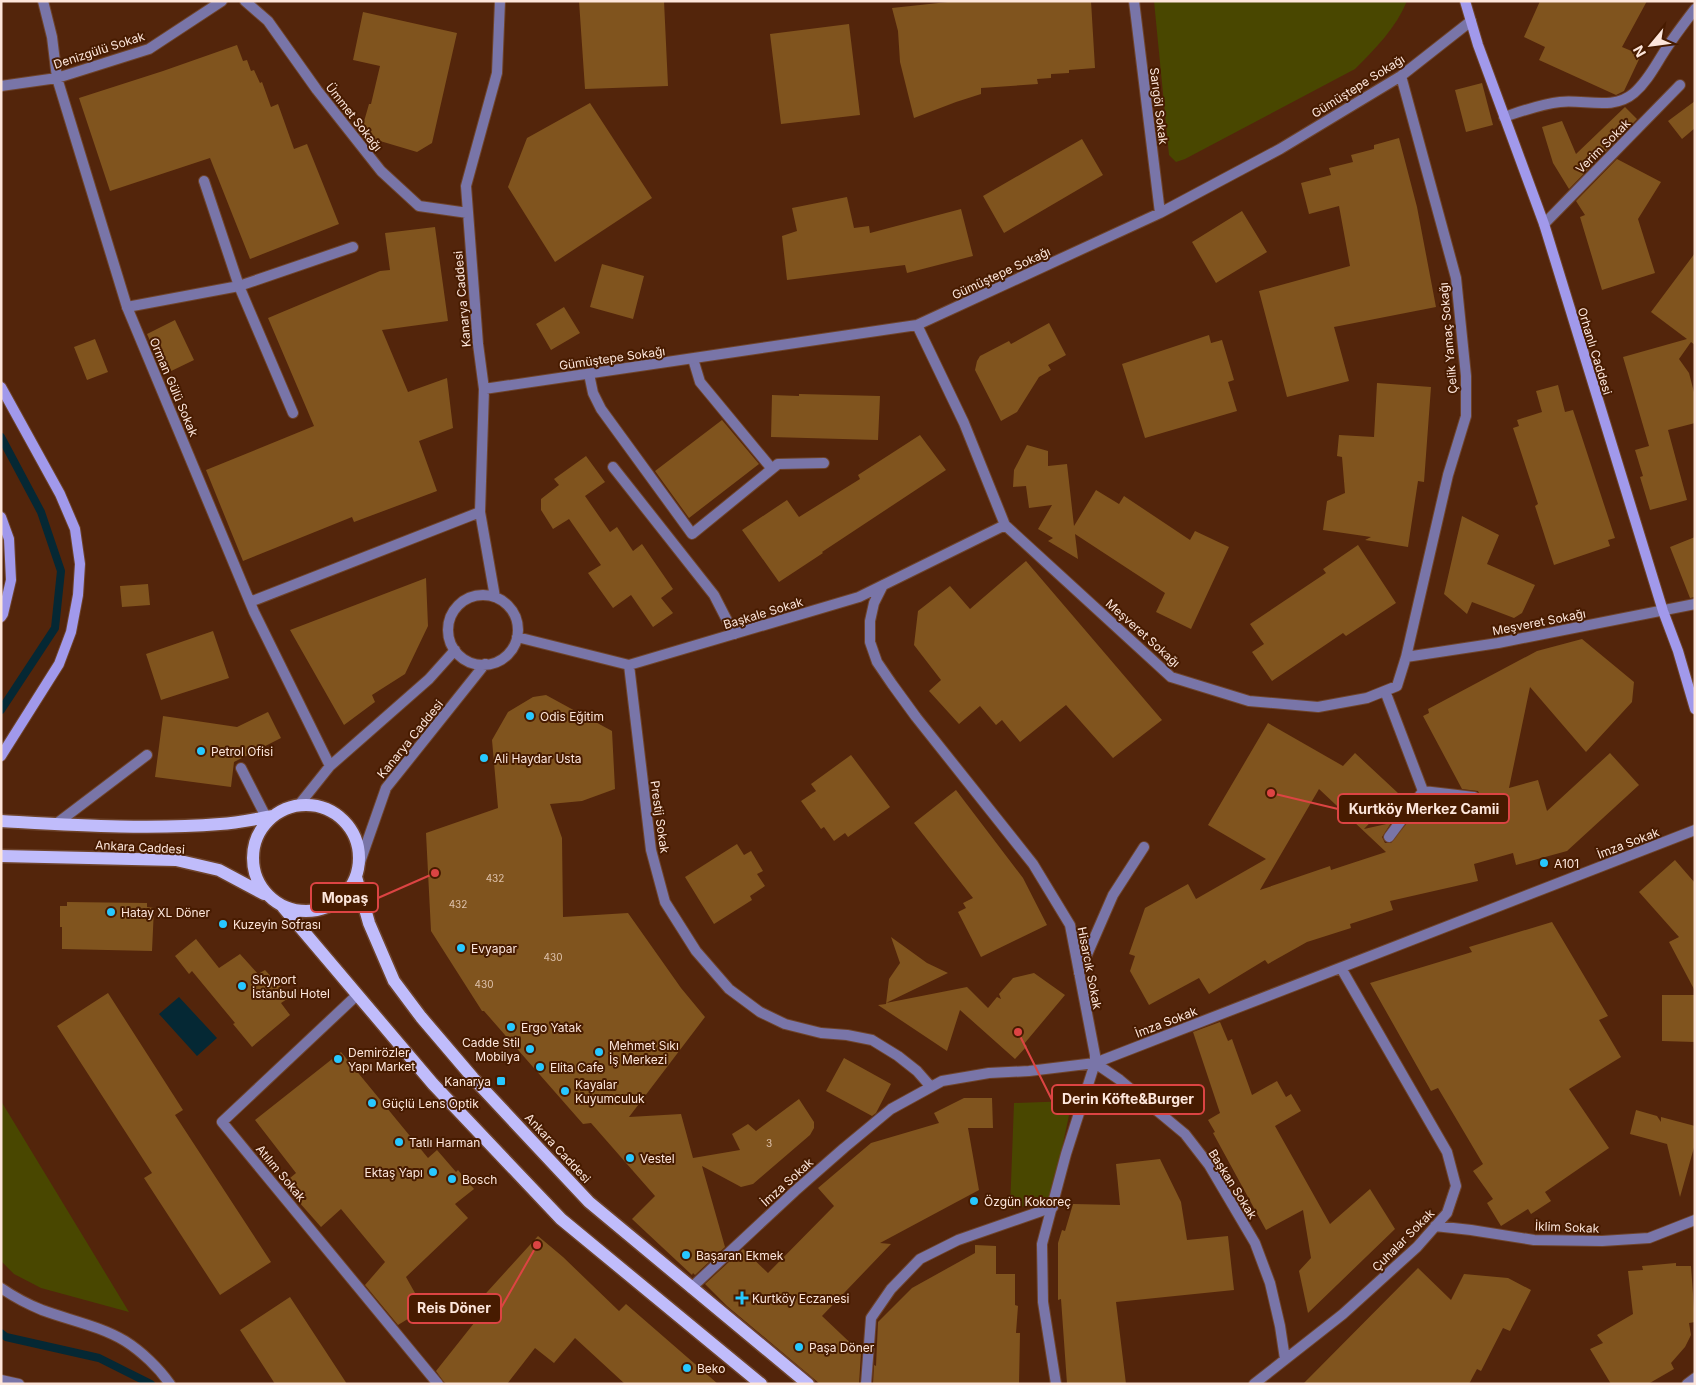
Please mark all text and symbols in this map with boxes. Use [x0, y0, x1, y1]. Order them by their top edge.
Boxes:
north arrow [1626, 20, 1676, 70]
street label: Denizgülü Sokak [52, 28, 147, 72]
text: N [1629, 43, 1649, 60]
street label: Gümüştepe Sokağı [1309, 51, 1407, 121]
street label: Sarıgöl Sokak [1147, 67, 1171, 146]
street label: Ümmet Sokağı [323, 80, 385, 154]
street label: Verim Sokak [1573, 115, 1634, 176]
street label: Gümüştepe Sokağı [949, 244, 1053, 302]
street label: Kanarya Caddesi [450, 250, 474, 348]
street label: Çelik Yamaç Sokağı [1436, 282, 1460, 394]
street label: Orhanlı Caddesi [1575, 306, 1615, 397]
street label: Orman Gülü Sokak [146, 335, 202, 439]
street label: Gümüştepe Sokağı [558, 343, 666, 373]
street label: Başkale Sokak [721, 594, 805, 632]
street label: Meşveret Sokağı [1103, 596, 1183, 670]
street label: Meşveret Sokağı [1491, 606, 1587, 638]
street label: Kanarya Caddesi [374, 697, 446, 781]
place label: Odis Eğitim [540, 709, 604, 724]
marker: Odis Eğitim [524, 710, 536, 722]
place label: Petrol Ofisi [211, 744, 273, 759]
marker: Petrol Ofisi [195, 745, 207, 757]
place label: Ali Haydar Usta [494, 751, 581, 766]
marker: Ali Haydar Usta [478, 752, 490, 764]
street label: Prestij Sokak [647, 780, 673, 855]
callout: Kurtköy Merkez Camii [1338, 794, 1509, 823]
text: Kurtköy Merkez Camii [1349, 800, 1500, 817]
street label: İmza Sokak [1595, 824, 1662, 862]
street label: Ankara Caddesi [95, 837, 185, 857]
place label: A101 [1554, 856, 1579, 871]
marker: A101 [1538, 857, 1550, 869]
house number: 432 [486, 872, 504, 884]
callout: Mopaş [311, 883, 378, 912]
text: Mopaş [322, 889, 368, 906]
house number: 432 [449, 898, 467, 910]
place label: Hatay XL Döner [121, 905, 211, 920]
marker: Hatay XL Döner [105, 906, 117, 918]
place label: Kuzeyin Sofrası [233, 917, 321, 932]
marker: Kuzeyin Sofrası [217, 918, 229, 930]
street label: Hisarcık Sokak [1075, 925, 1105, 1011]
place label: Evyapar [471, 941, 518, 956]
marker: Evyapar [455, 942, 467, 954]
house number: 430 [544, 951, 562, 963]
place label: Skyport İstanbul Hotel [252, 972, 330, 1001]
house number: 430 [475, 978, 493, 990]
marker: Skyport İstanbul Hotel [236, 980, 248, 992]
street label: İmza Sokak [1133, 1003, 1200, 1041]
place label: Ergo Yatak [521, 1020, 582, 1035]
marker: Ergo Yatak [505, 1021, 517, 1033]
place label: Cadde Stil Mobilya [462, 1035, 520, 1064]
place label: Mehmet Sıkı İş Merkezi [609, 1038, 679, 1067]
marker: Cadde Stil Mobilya [524, 1043, 536, 1055]
place label: Demirözler Yapı Market [348, 1045, 415, 1074]
marker: Mehmet Sıkı İş Merkezi [593, 1046, 605, 1058]
marker: Demirözler Yapı Market [332, 1053, 344, 1065]
place label: Elita Cafe [550, 1060, 604, 1075]
marker: Elita Cafe [534, 1061, 546, 1073]
place label: Kanarya [444, 1074, 491, 1089]
marker: Kanarya [495, 1075, 507, 1087]
place label: Kayalar Kuyumculuk [575, 1077, 645, 1106]
marker: Kayalar Kuyumculuk [559, 1085, 571, 1097]
callout: Derin Köfte&Burger [1052, 1085, 1204, 1114]
text: Derin Köfte&Burger [1062, 1090, 1194, 1107]
place label: Güçlü Lens Optik [382, 1096, 479, 1111]
marker: Güçlü Lens Optik [366, 1097, 378, 1109]
street label: Ankara Caddesi [522, 1110, 594, 1186]
place label: Tatlı Harman [409, 1135, 480, 1150]
marker: Tatlı Harman [393, 1136, 405, 1148]
house number: 3 [766, 1137, 772, 1149]
street label: Atılım Sokak [253, 1142, 309, 1205]
street label: Başkan Sokak [1206, 1146, 1261, 1222]
place label: Vestel [640, 1151, 675, 1166]
marker: Vestel [624, 1152, 636, 1164]
street label: İmza Sokak [758, 1154, 817, 1209]
place label: Ektaş Yapı [364, 1165, 423, 1180]
marker: Ektaş Yapı [427, 1166, 439, 1178]
place label: Bosch [462, 1172, 497, 1187]
marker: Bosch [446, 1173, 458, 1185]
place label: Özgün Kokoreç [984, 1194, 1071, 1209]
marker: Özgün Kokoreç [968, 1195, 980, 1207]
street label: Çuhalar Sokak [1369, 1205, 1438, 1274]
street label: İklim Sokak [1535, 1218, 1600, 1236]
place label: Başaran Ekmek [696, 1248, 784, 1263]
marker: Başaran Ekmek [680, 1249, 692, 1261]
place label: Kurtköy Eczanesi [752, 1291, 849, 1306]
marker: Kurtköy Eczanesi [736, 1292, 748, 1304]
callout: Reis Döner [408, 1294, 501, 1323]
text: Reis Döner [417, 1299, 491, 1316]
place label: Paşa Döner [809, 1340, 875, 1355]
marker: Paşa Döner [793, 1341, 805, 1353]
place label: Beko [697, 1361, 725, 1376]
marker: Beko [681, 1362, 693, 1374]

